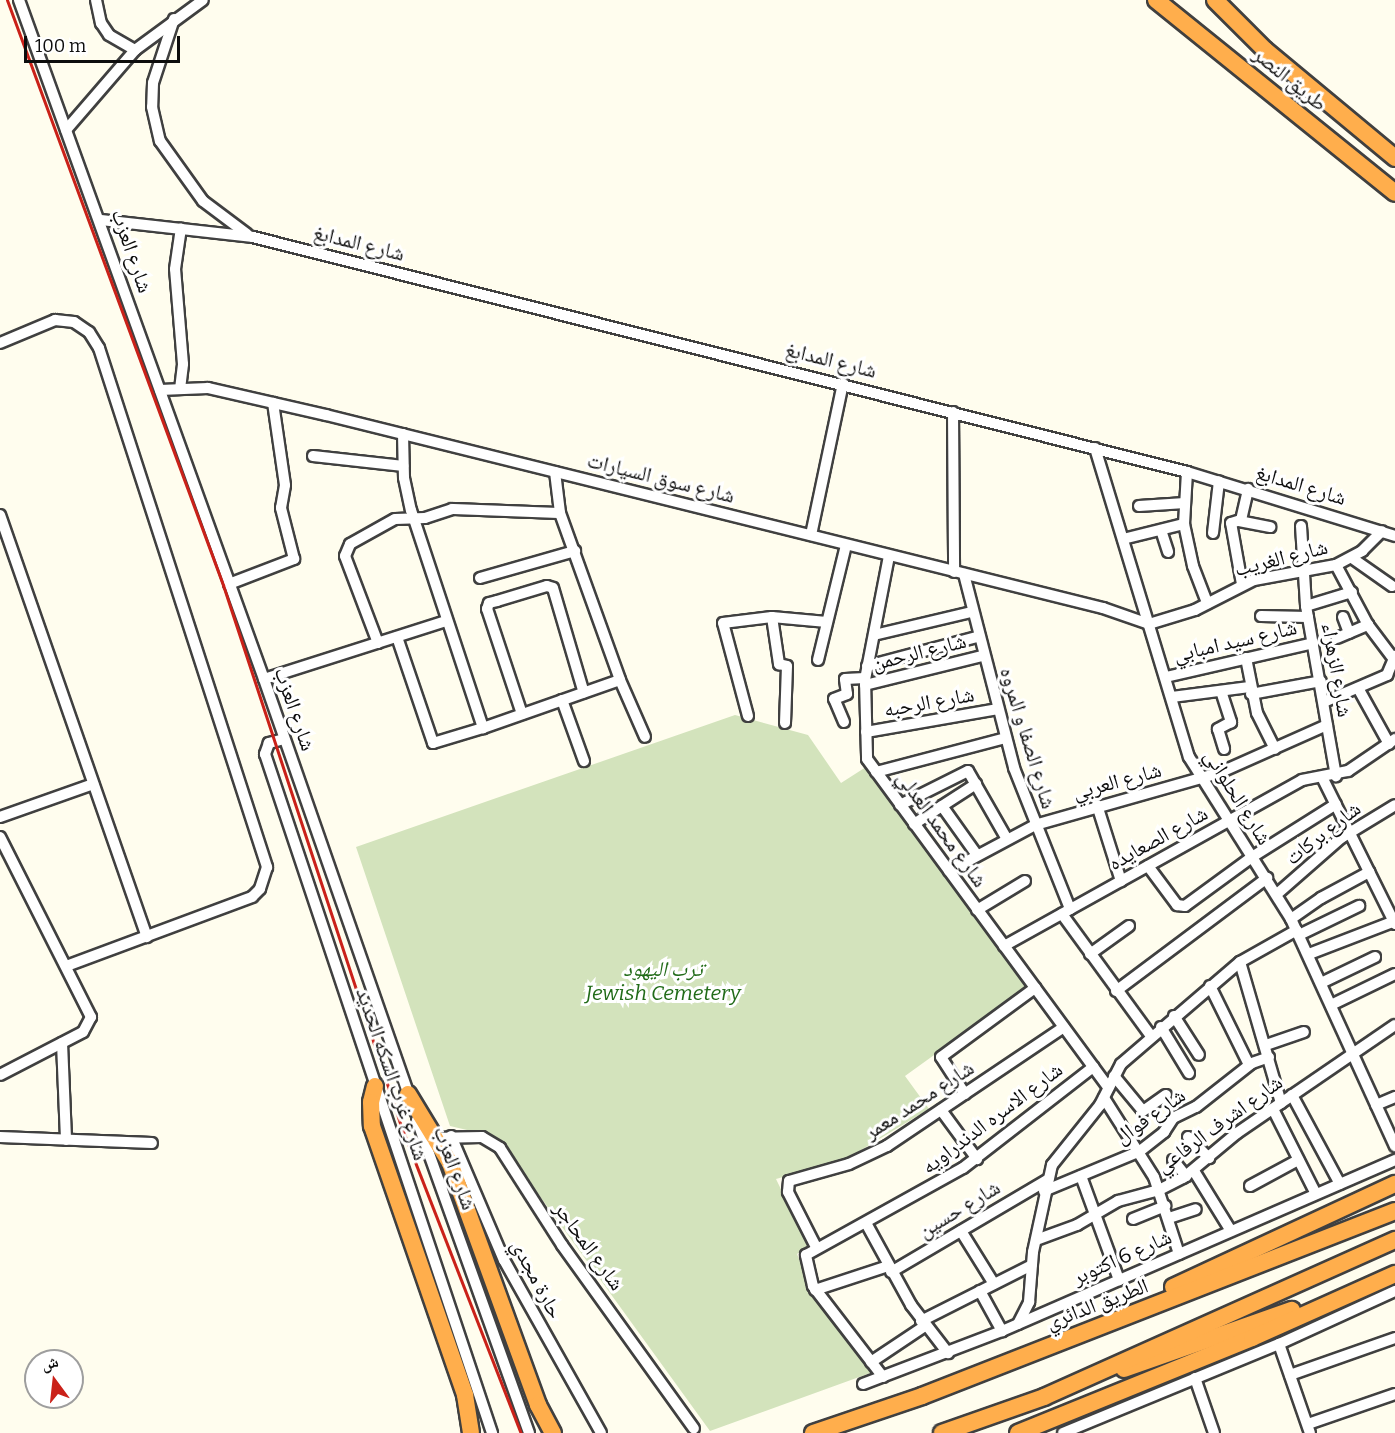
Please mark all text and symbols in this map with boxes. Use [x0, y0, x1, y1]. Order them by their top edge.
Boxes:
scale bar [27, 24, 183, 62]
text: 100 m [35, 35, 86, 57]
street label: طريق النصر [1248, 42, 1332, 116]
street label: شارع العزب [106, 206, 158, 296]
street label: شارع المدابغ [311, 220, 407, 266]
street label: شارع المدابغ [783, 337, 879, 383]
street label: شارع سوق السيارات [585, 447, 737, 509]
street label: شارع المدابغ [1253, 459, 1349, 511]
street label: شارع الغريب [1232, 534, 1330, 582]
street label: شارع سيد امبابي [1171, 615, 1299, 667]
street label: شارع الزهراء [1316, 621, 1358, 719]
street label: شارع الرحمن [869, 628, 969, 676]
street label: شارع العزب [269, 664, 321, 754]
street label: شارع الصفا و المروه [995, 664, 1061, 812]
street label: شارع الرحبه [882, 682, 976, 722]
street label: شارع الحلواني [1199, 745, 1277, 849]
street label: شارع العربي [1070, 757, 1164, 805]
street label: شارع محمد العدلي [891, 766, 993, 892]
street label: شارع بركات [1280, 796, 1366, 870]
street label: شارع الصعايده [1104, 800, 1212, 876]
park label: ترب اليهود Jewish Cemetery [585, 956, 741, 1006]
street label: شارع غرب السكه الحديد [351, 984, 433, 1164]
street label: شارع محمد معمر [859, 1055, 979, 1145]
street label: شارع الاسره الدندراويه [917, 1057, 1067, 1179]
street label: شارع اشرف الرفاعي [1151, 1070, 1287, 1178]
street label: شارع فوال [1110, 1083, 1190, 1149]
street label: شارع العزب [428, 1123, 482, 1213]
street label: شارع حسين [913, 1175, 1005, 1243]
street label: شارع المحاجر [548, 1197, 630, 1295]
street label: شارع 6 اكتوبر [1068, 1224, 1176, 1290]
street label: حارة مجدي [506, 1235, 568, 1323]
street label: الطريق الدائري [1042, 1273, 1152, 1335]
north arrow [24, 1349, 84, 1409]
text: ش [39, 1352, 60, 1374]

